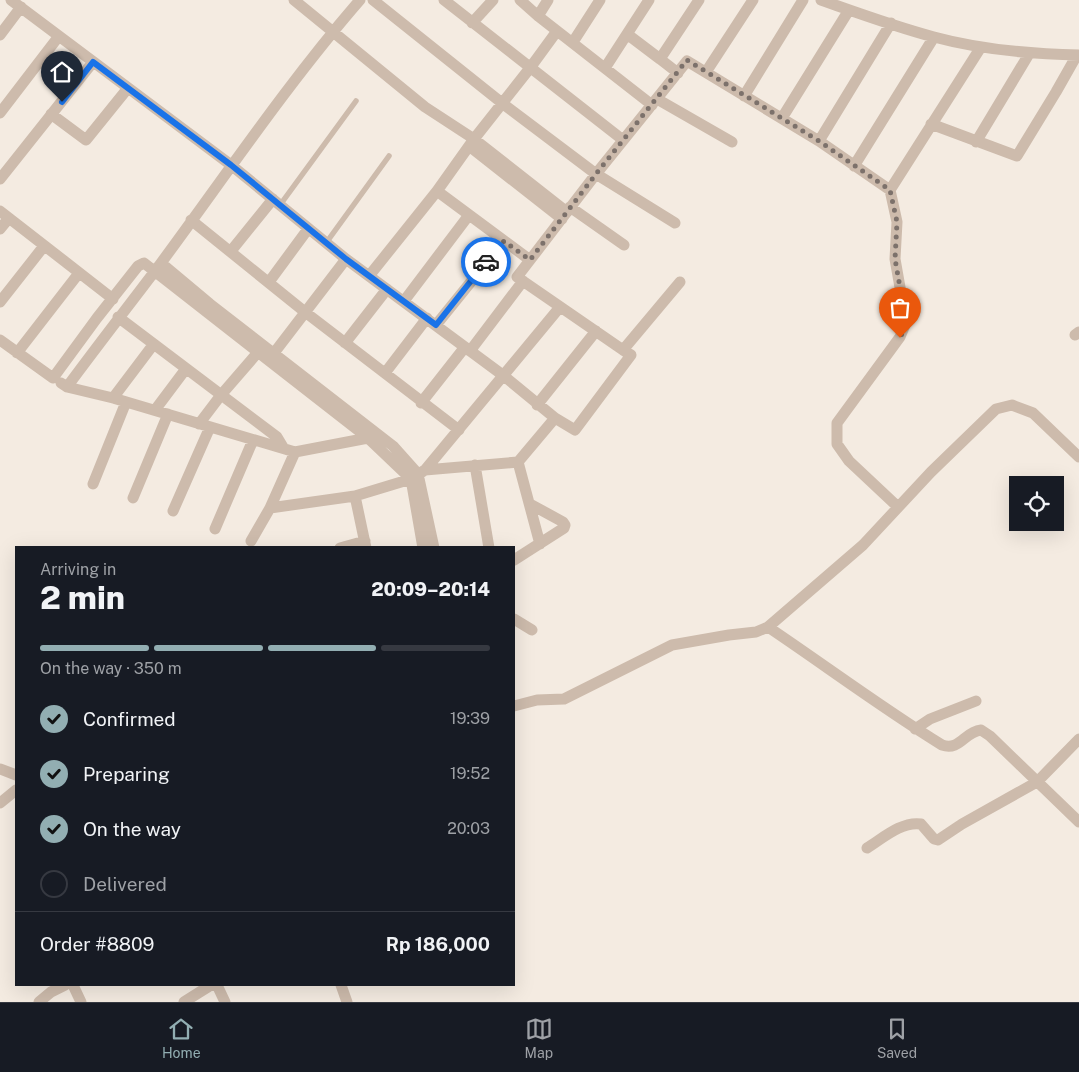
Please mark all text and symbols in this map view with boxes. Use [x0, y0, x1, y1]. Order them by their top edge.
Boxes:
pin [41, 51, 83, 102]
icon: home [48, 58, 76, 86]
courier [461, 237, 511, 287]
icon: car [472, 248, 500, 276]
pin [879, 287, 921, 338]
icon: bag [886, 294, 914, 322]
map controls [1009, 476, 1064, 531]
button: locate [1009, 476, 1064, 531]
text: Arriving in [40, 560, 116, 579]
text: 20:09–20:14 [371, 578, 490, 600]
text: 2 min [40, 579, 125, 616]
text: On the way · 350 m [40, 659, 182, 678]
icon: check [40, 705, 68, 733]
text: Confirmed [83, 708, 176, 730]
text: 19:39 [450, 709, 490, 728]
icon: check [40, 760, 68, 788]
text: Preparing [83, 763, 170, 785]
text: 19:52 [450, 764, 490, 783]
icon: check [40, 815, 68, 843]
text: On the way [83, 818, 181, 840]
text: 20:03 [447, 819, 490, 838]
text: Delivered [83, 873, 167, 895]
text: Order #8809 [40, 933, 154, 955]
text: Rp 186,000 [386, 933, 490, 955]
tab: Home [162, 1015, 201, 1061]
tab: Map [525, 1015, 553, 1061]
tab: Saved [877, 1015, 917, 1061]

